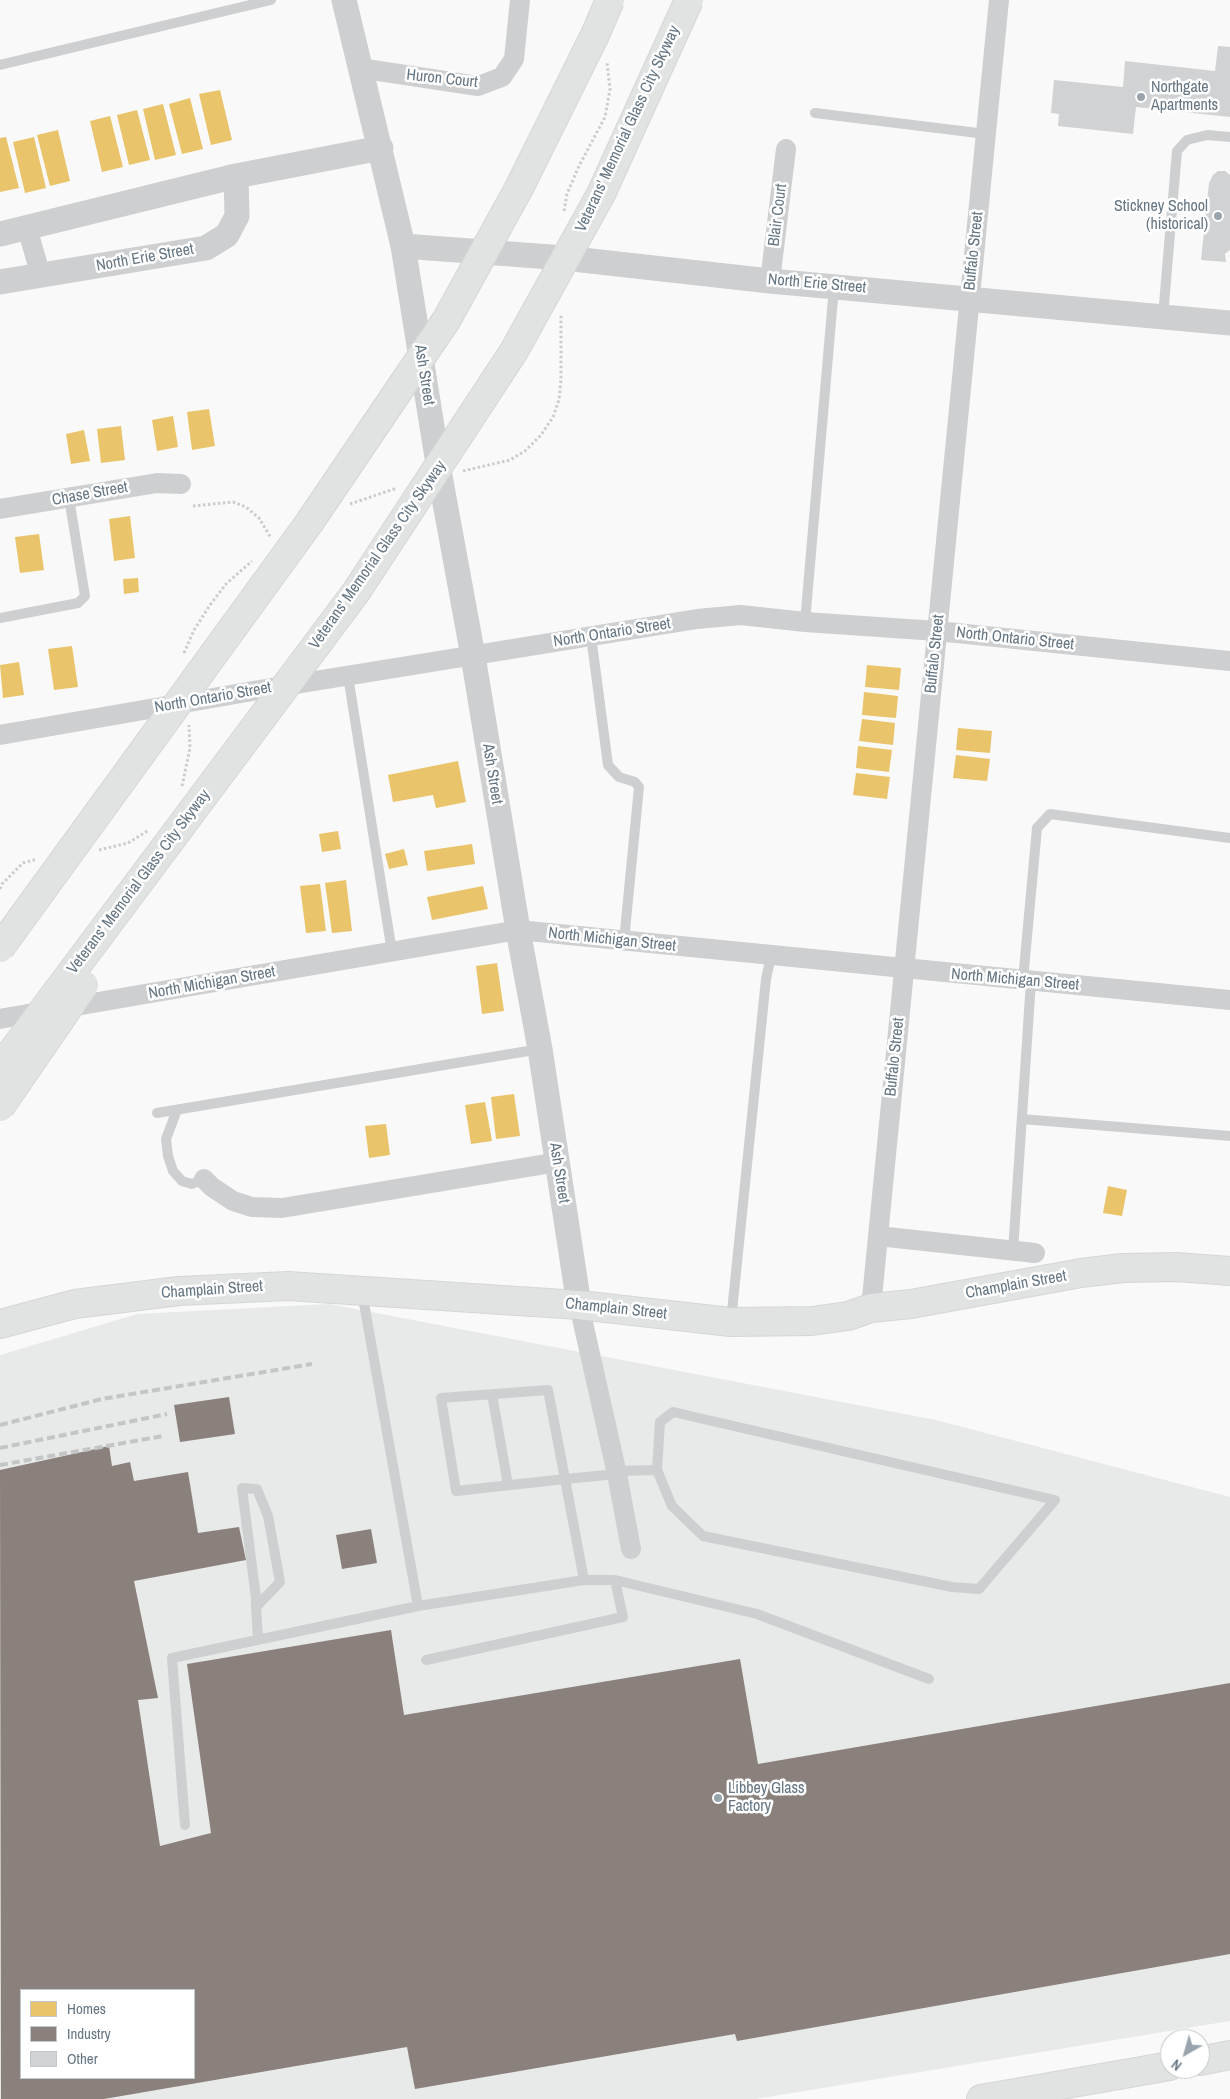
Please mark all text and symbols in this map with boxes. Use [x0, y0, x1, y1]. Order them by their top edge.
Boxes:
street label: Veterans' Memorial Glass City Skyway [572, 23, 684, 235]
street label: Huron Court [405, 66, 479, 92]
place label: Northgate Apartments [1151, 78, 1218, 116]
marker: Northgate Apartments [1135, 91, 1147, 103]
street label: Blair Court [765, 183, 791, 247]
place label: Stickney School (historical) [1114, 197, 1208, 235]
marker: Stickney School (historical) [1212, 210, 1224, 222]
street label: Buffalo Street [960, 211, 988, 291]
street label: North Erie Street [95, 240, 195, 276]
street label: North Erie Street [767, 270, 867, 298]
street label: Ash Street [410, 343, 438, 407]
street label: Veterans' Memorial Glass City Skyway [305, 457, 451, 653]
street label: Chase Street [51, 478, 129, 510]
street label: North Ontario Street [552, 614, 672, 652]
street label: Buffalo Street [921, 614, 949, 694]
street label: North Ontario Street [955, 623, 1075, 655]
street label: North Ontario Street [153, 678, 273, 718]
street label: Ash Street [478, 742, 506, 806]
street label: Veterans' Memorial Glass City Skyway [63, 786, 215, 978]
street label: North Michigan Street [547, 924, 677, 956]
street label: North Michigan Street [147, 962, 277, 1004]
street label: North Michigan Street [950, 965, 1080, 995]
street label: Buffalo Street [881, 1017, 909, 1097]
street label: Ash Street [545, 1141, 573, 1205]
street label: Champlain Street [964, 1267, 1068, 1303]
street label: Champlain Street [160, 1277, 264, 1303]
street label: Champlain Street [564, 1294, 668, 1324]
place label: Libbey Glass Factory [728, 1779, 805, 1817]
marker: Libbey Glass Factory [712, 1792, 724, 1804]
legend [20, 1989, 195, 2079]
text: Homes [67, 1998, 106, 2019]
text: Industry [67, 2023, 111, 2044]
north arrow [1160, 2029, 1210, 2079]
text: Other [67, 2048, 98, 2069]
text: N [1168, 2055, 1185, 2075]

